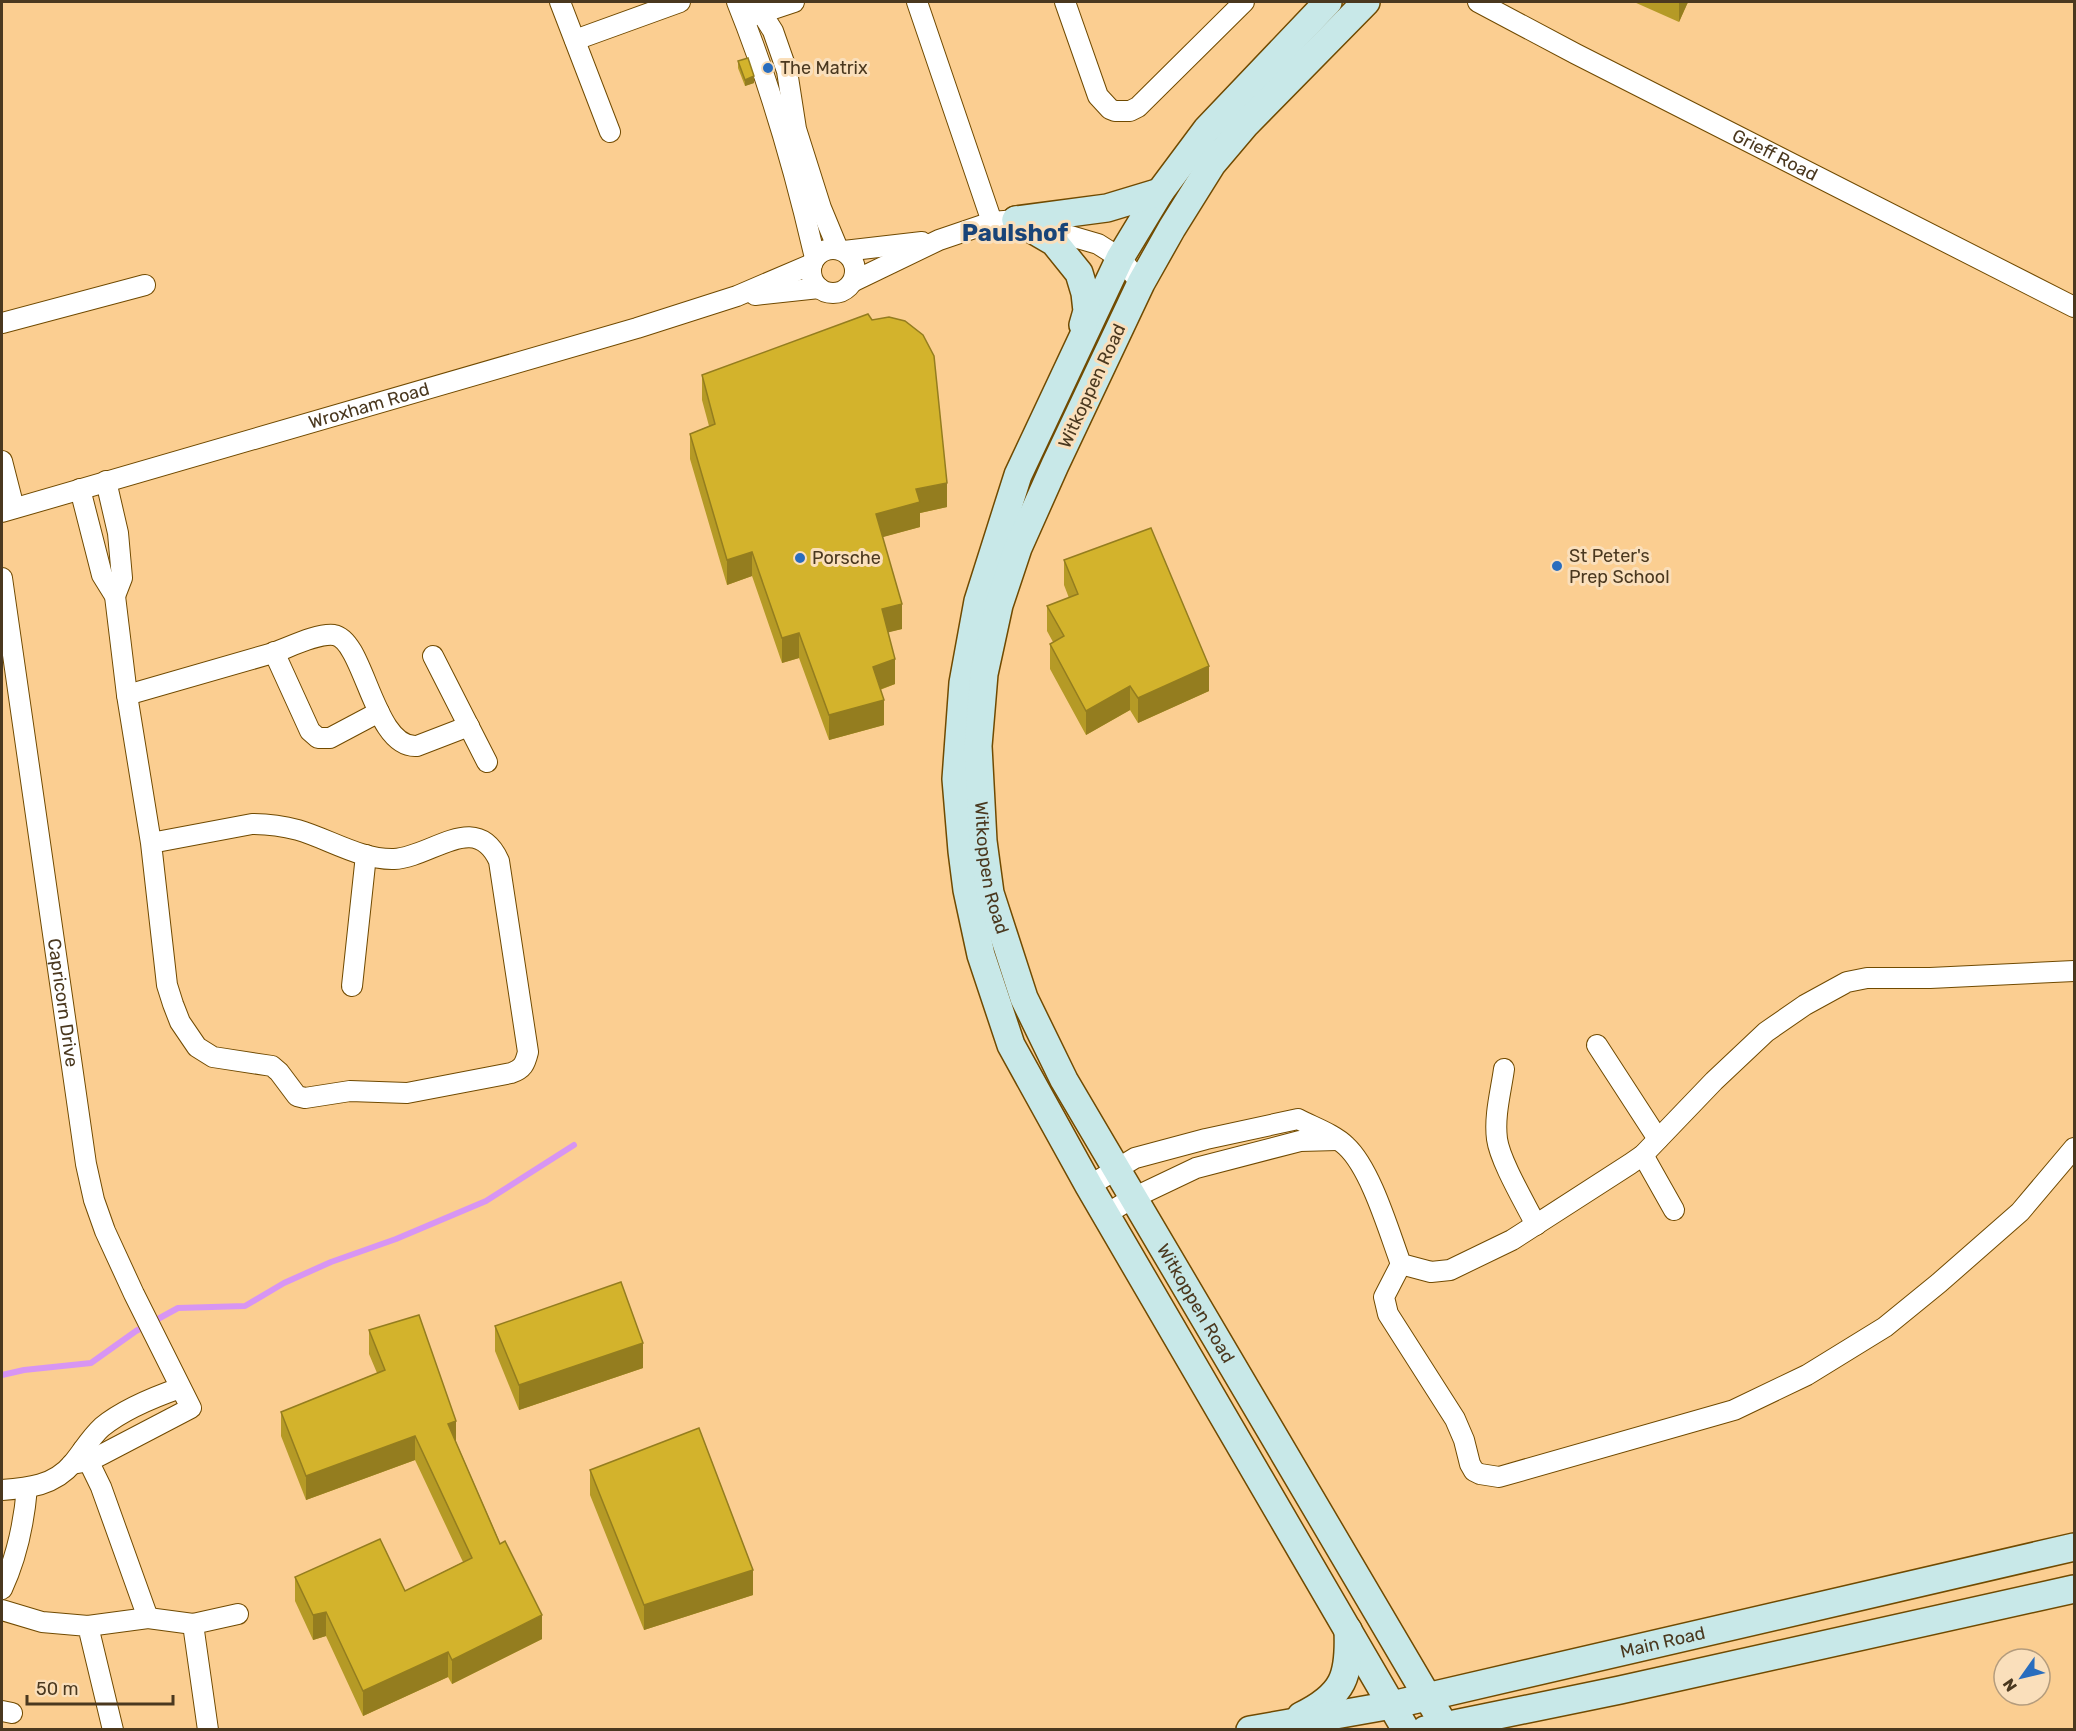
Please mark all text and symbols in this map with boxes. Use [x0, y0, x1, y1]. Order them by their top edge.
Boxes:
place label: The Matrix [780, 57, 868, 79]
marker: The Matrix [761, 61, 775, 75]
street label: Grieff Road [1729, 124, 1821, 186]
district label: Paulshof [962, 219, 1069, 247]
street label: Witkoppen Road [1054, 320, 1130, 452]
street label: Wroxham Road [306, 378, 432, 434]
place label: St Peter's Prep School [1569, 545, 1670, 588]
place label: Porsche [812, 547, 881, 569]
marker: Porsche [793, 551, 807, 565]
marker: St Peter's Prep School [1550, 559, 1564, 573]
street label: Witkoppen Road [970, 801, 1014, 937]
street label: Capricorn Drive [43, 937, 83, 1068]
street label: Witkoppen Road [1152, 1240, 1239, 1367]
street label: Main Road [1618, 1622, 1707, 1663]
north arrow [1992, 1647, 2052, 1707]
scale bar [27, 1668, 172, 1706]
text: N [1999, 1675, 2021, 1695]
text: 50 m [36, 1678, 79, 1700]

